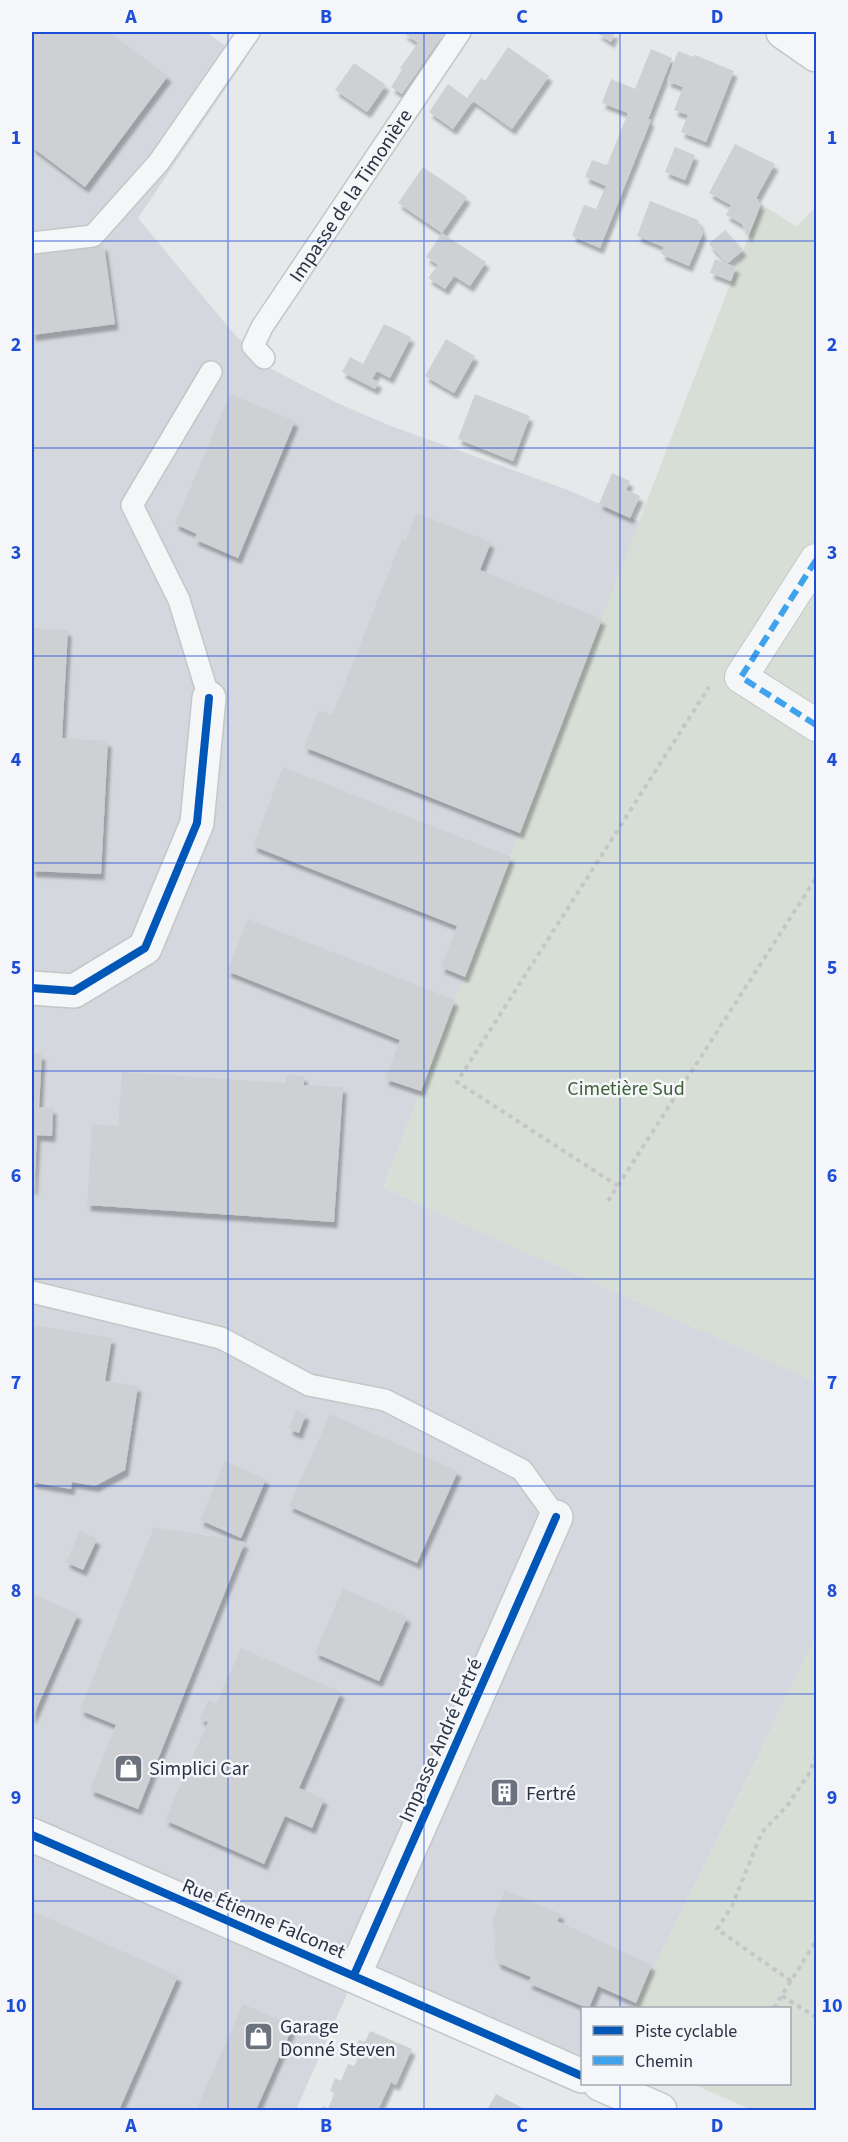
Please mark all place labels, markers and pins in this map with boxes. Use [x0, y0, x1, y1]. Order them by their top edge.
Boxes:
shop icon: Simplici Car [112, 1752, 144, 1784]
place label: Simplici Car [149, 1755, 249, 1783]
building icon: Fertré [489, 1777, 521, 1809]
place label: Fertré [526, 1780, 576, 1808]
place label: Garage Donné Steven [280, 2013, 396, 2064]
shop icon: Garage Donné Steven [243, 2021, 275, 2053]

